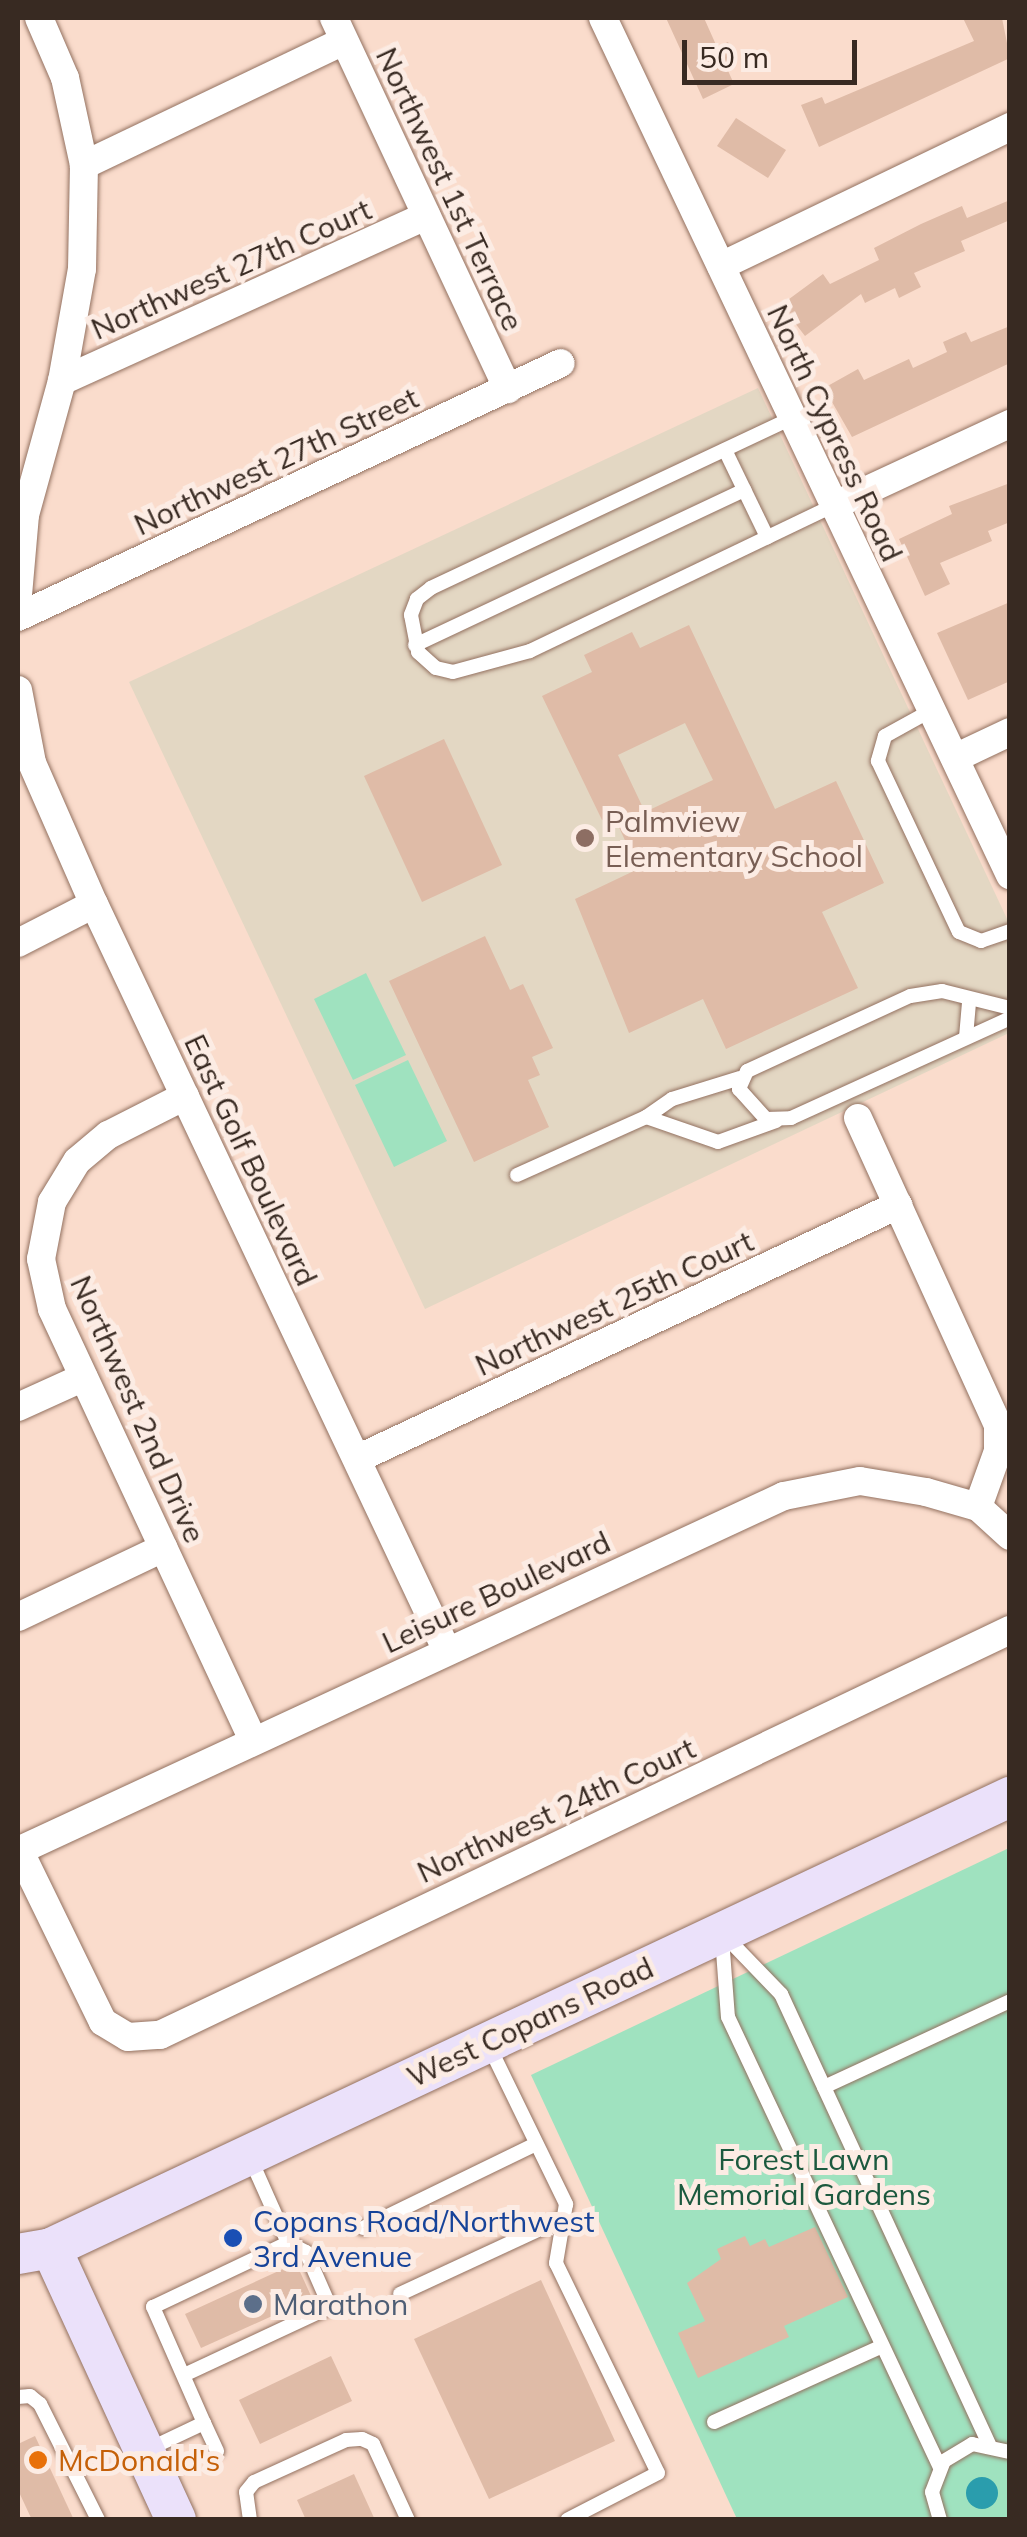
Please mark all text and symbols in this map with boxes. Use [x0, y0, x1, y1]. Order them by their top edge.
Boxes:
scale bar [687, 20, 862, 82]
text: 50 m [699, 38, 769, 76]
street label: Northwest 1st Terrace [369, 42, 531, 336]
street label: Northwest 27th Court [86, 191, 376, 347]
street label: North Cypress Road [760, 299, 910, 567]
street label: Northwest 27th Street [128, 379, 424, 543]
place label: Palmview Elementary School [605, 803, 863, 874]
marker: Palmview Elementary School [574, 827, 596, 849]
street label: East Golf Boulevard [177, 1029, 325, 1291]
street label: Northwest 25th Court [469, 1223, 759, 1383]
street label: Northwest 2nd Drive [63, 1270, 213, 1548]
street label: Leisure Boulevard [376, 1523, 616, 1661]
street label: Northwest 24th Court [411, 1730, 701, 1890]
street label: West Copans Road [401, 1949, 659, 2095]
park label: Forest Lawn Memorial Gardens [677, 2141, 931, 2212]
place label: Copans Road/Northwest 3rd Avenue [253, 2203, 595, 2274]
marker: Copans Road/Northwest 3rd Avenue [222, 2227, 244, 2249]
place label: Marathon [273, 2286, 408, 2322]
marker: Marathon [242, 2293, 264, 2315]
place label: McDonald's [58, 2442, 220, 2478]
marker: McDonald's [27, 2449, 49, 2471]

